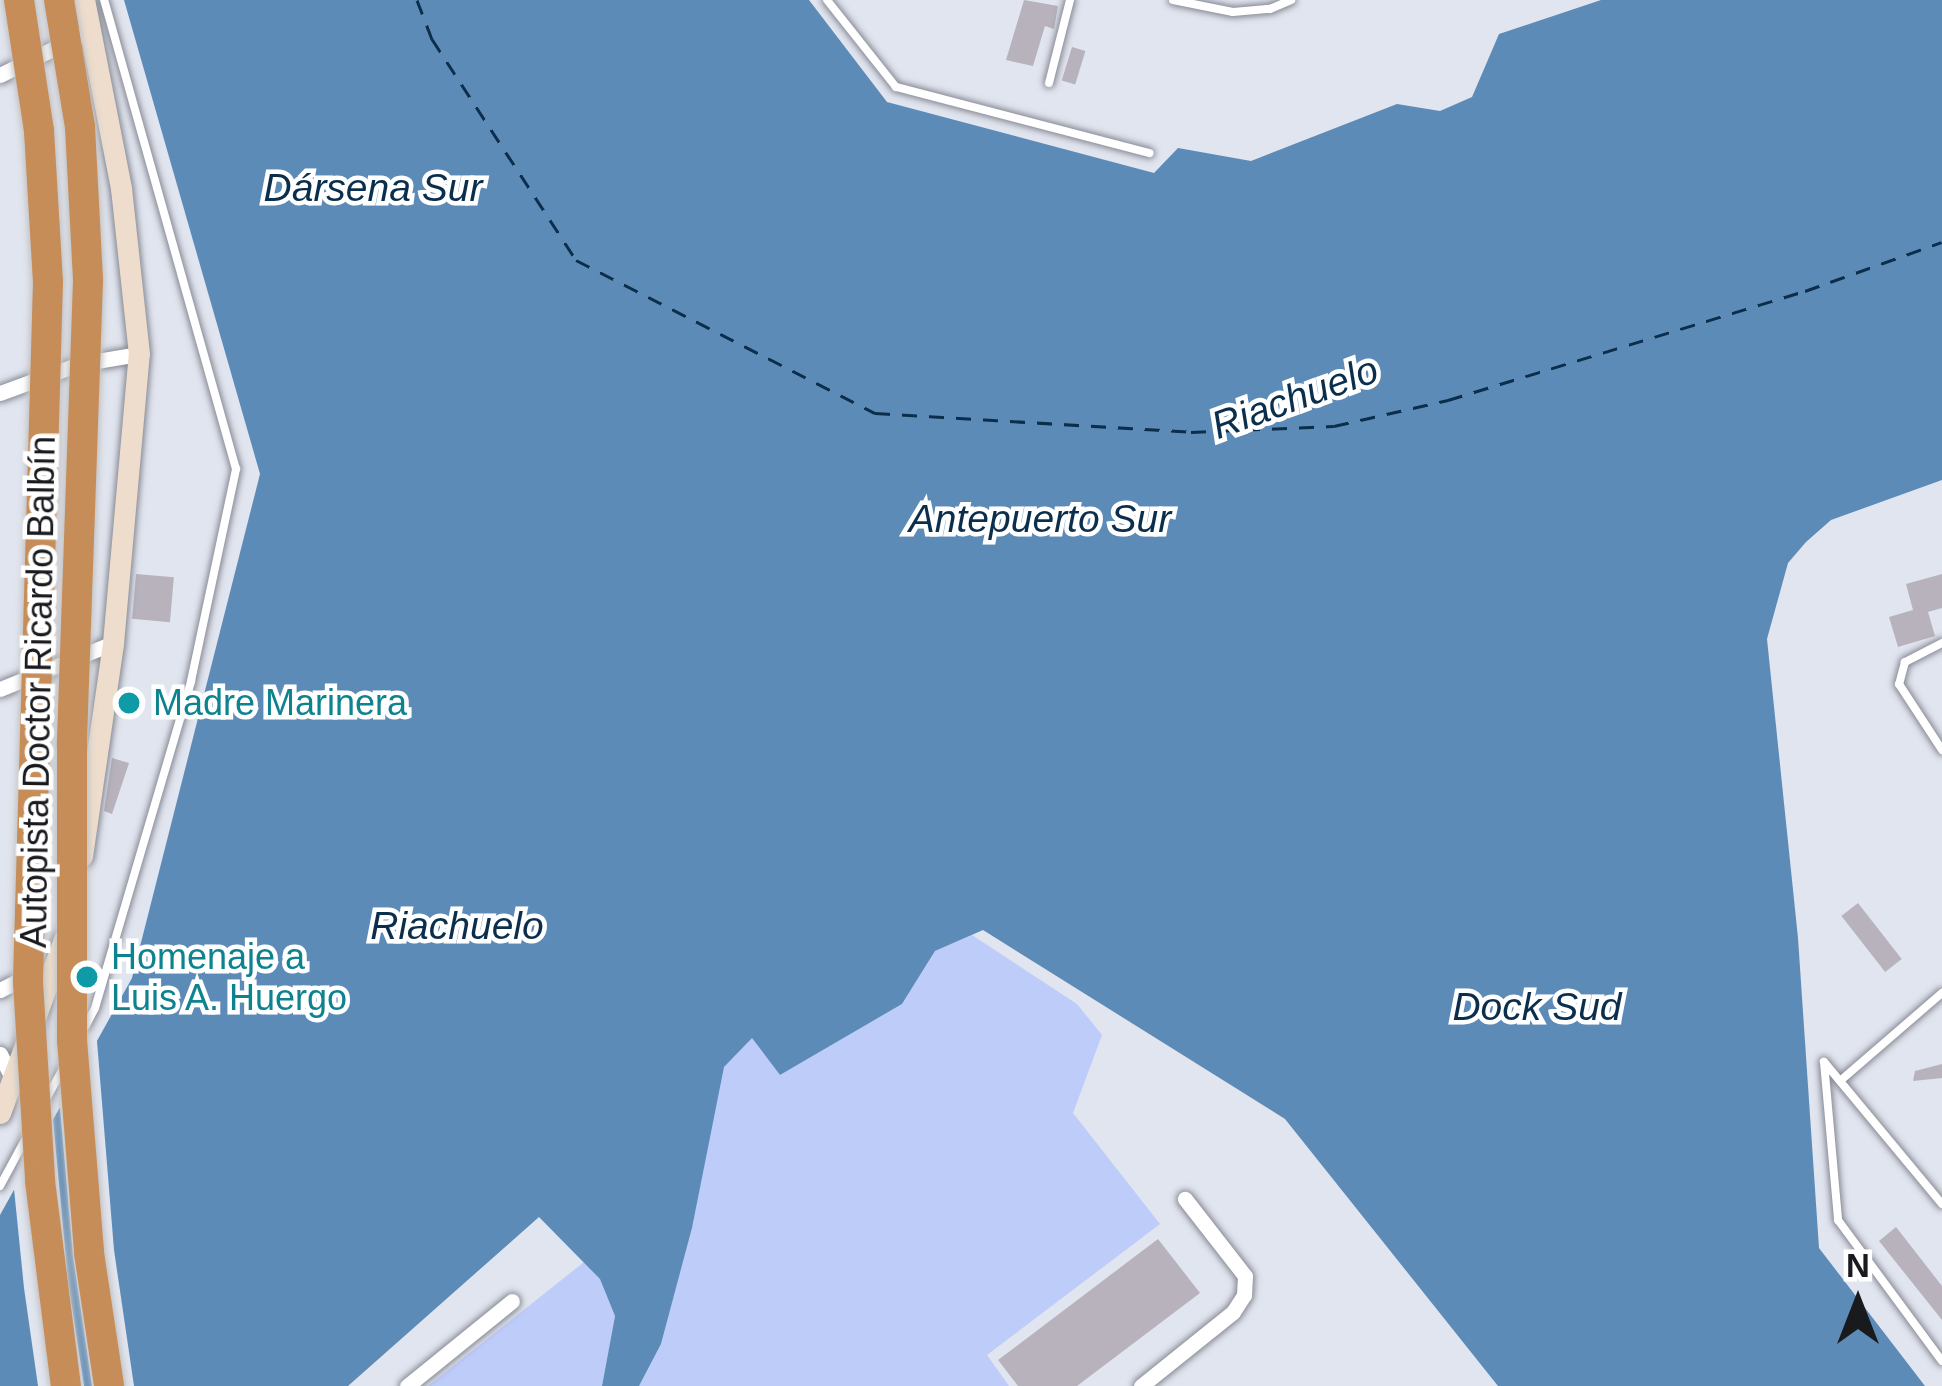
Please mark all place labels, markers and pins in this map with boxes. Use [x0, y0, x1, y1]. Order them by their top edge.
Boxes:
place label: Madre Marinera [153, 681, 407, 725]
marker: Madre Marinera [116, 690, 142, 716]
place label: Homenaje a Luis A. Huergo [111, 934, 349, 1019]
marker: Homenaje a Luis A. Huergo [74, 964, 100, 990]

